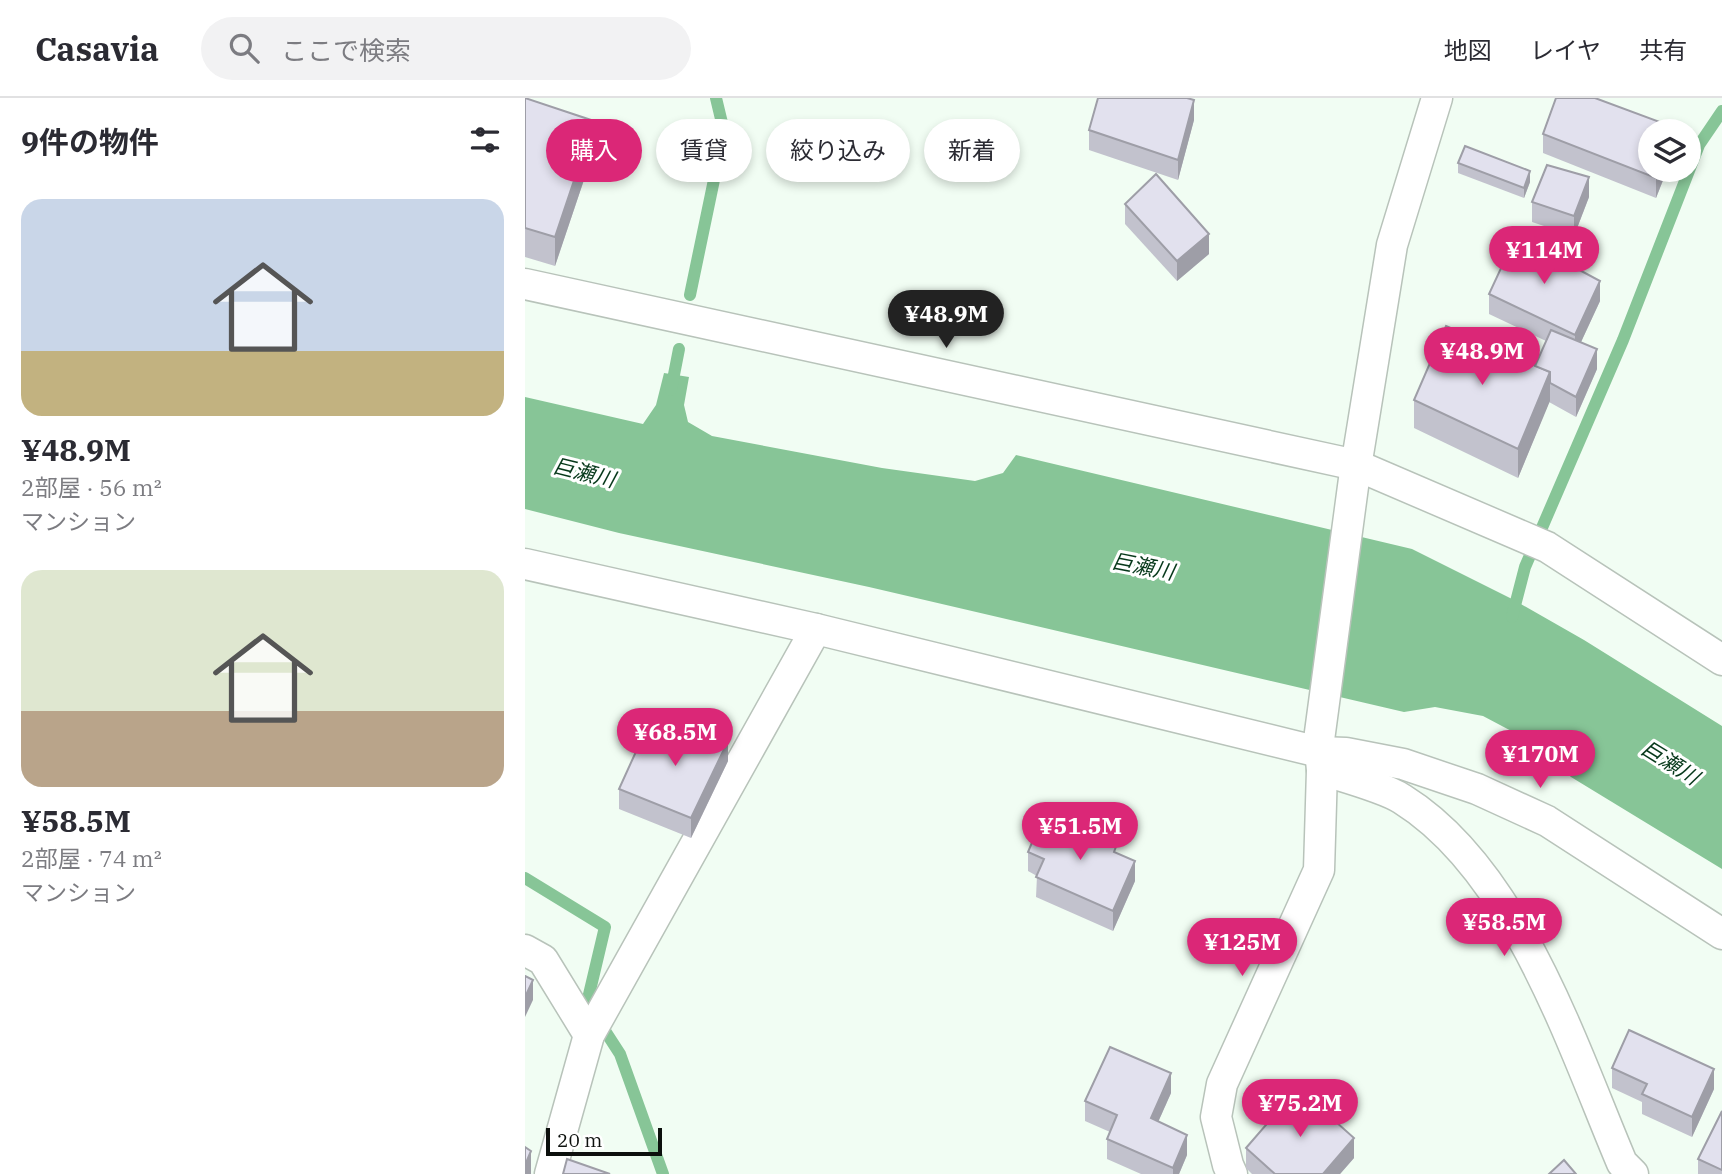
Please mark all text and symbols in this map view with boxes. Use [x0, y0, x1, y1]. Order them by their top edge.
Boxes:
search box [201, 17, 691, 80]
text: Casavia [35, 27, 159, 70]
icon: search [225, 29, 263, 67]
text: ここで検索 [281, 33, 411, 67]
text: 地図 [1444, 34, 1492, 66]
text: レイヤ [1530, 34, 1601, 66]
text: 共有 [1639, 34, 1687, 66]
chip: 購入 [546, 119, 642, 182]
chip: 賃貸 [656, 119, 752, 182]
chip: 絞り込み [766, 119, 910, 182]
chip: 新着 [924, 119, 1020, 182]
map controls [1638, 119, 1701, 182]
button: layers [1638, 119, 1701, 182]
icon: filters [466, 121, 504, 159]
text: 9件の物件 [21, 122, 159, 161]
pin: ¥114M [1495, 226, 1593, 286]
text: ¥114M [1505, 234, 1583, 264]
icon: home [200, 244, 326, 370]
pin: ¥48.9M [889, 290, 1003, 350]
text: ¥48.9M [904, 298, 988, 328]
pin: ¥48.9M [1425, 328, 1539, 387]
text: ¥48.9M [1440, 335, 1524, 365]
text: ¥48.9M [21, 430, 131, 469]
water label: 巨瀬川 [550, 451, 620, 494]
text: 2部屋 · 56 m² [21, 472, 162, 502]
text: マンション [21, 506, 136, 536]
water label: 巨瀬川 [1110, 546, 1179, 586]
icon: home [200, 615, 326, 741]
pin: ¥68.5M [618, 708, 732, 768]
text: ¥68.5M [633, 716, 717, 746]
pin: ¥170M [1491, 730, 1589, 790]
water label: 巨瀬川 [1636, 734, 1706, 792]
text: ¥170M [1501, 738, 1579, 768]
text: ¥58.5M [21, 801, 131, 840]
pin: ¥51.5M [1023, 802, 1137, 862]
text: ¥51.5M [1038, 810, 1122, 840]
text: 2部屋 · 74 m² [21, 843, 162, 873]
text: マンション [21, 877, 136, 907]
pin: ¥58.5M [1447, 898, 1561, 958]
text: ¥58.5M [1462, 906, 1546, 936]
pin: ¥125M [1193, 918, 1291, 978]
text: ¥125M [1203, 926, 1281, 956]
pin: ¥75.2M [1243, 1080, 1357, 1139]
text: ¥75.2M [1258, 1087, 1342, 1117]
scale bar [546, 1125, 661, 1157]
text: 20 m [557, 1128, 602, 1152]

